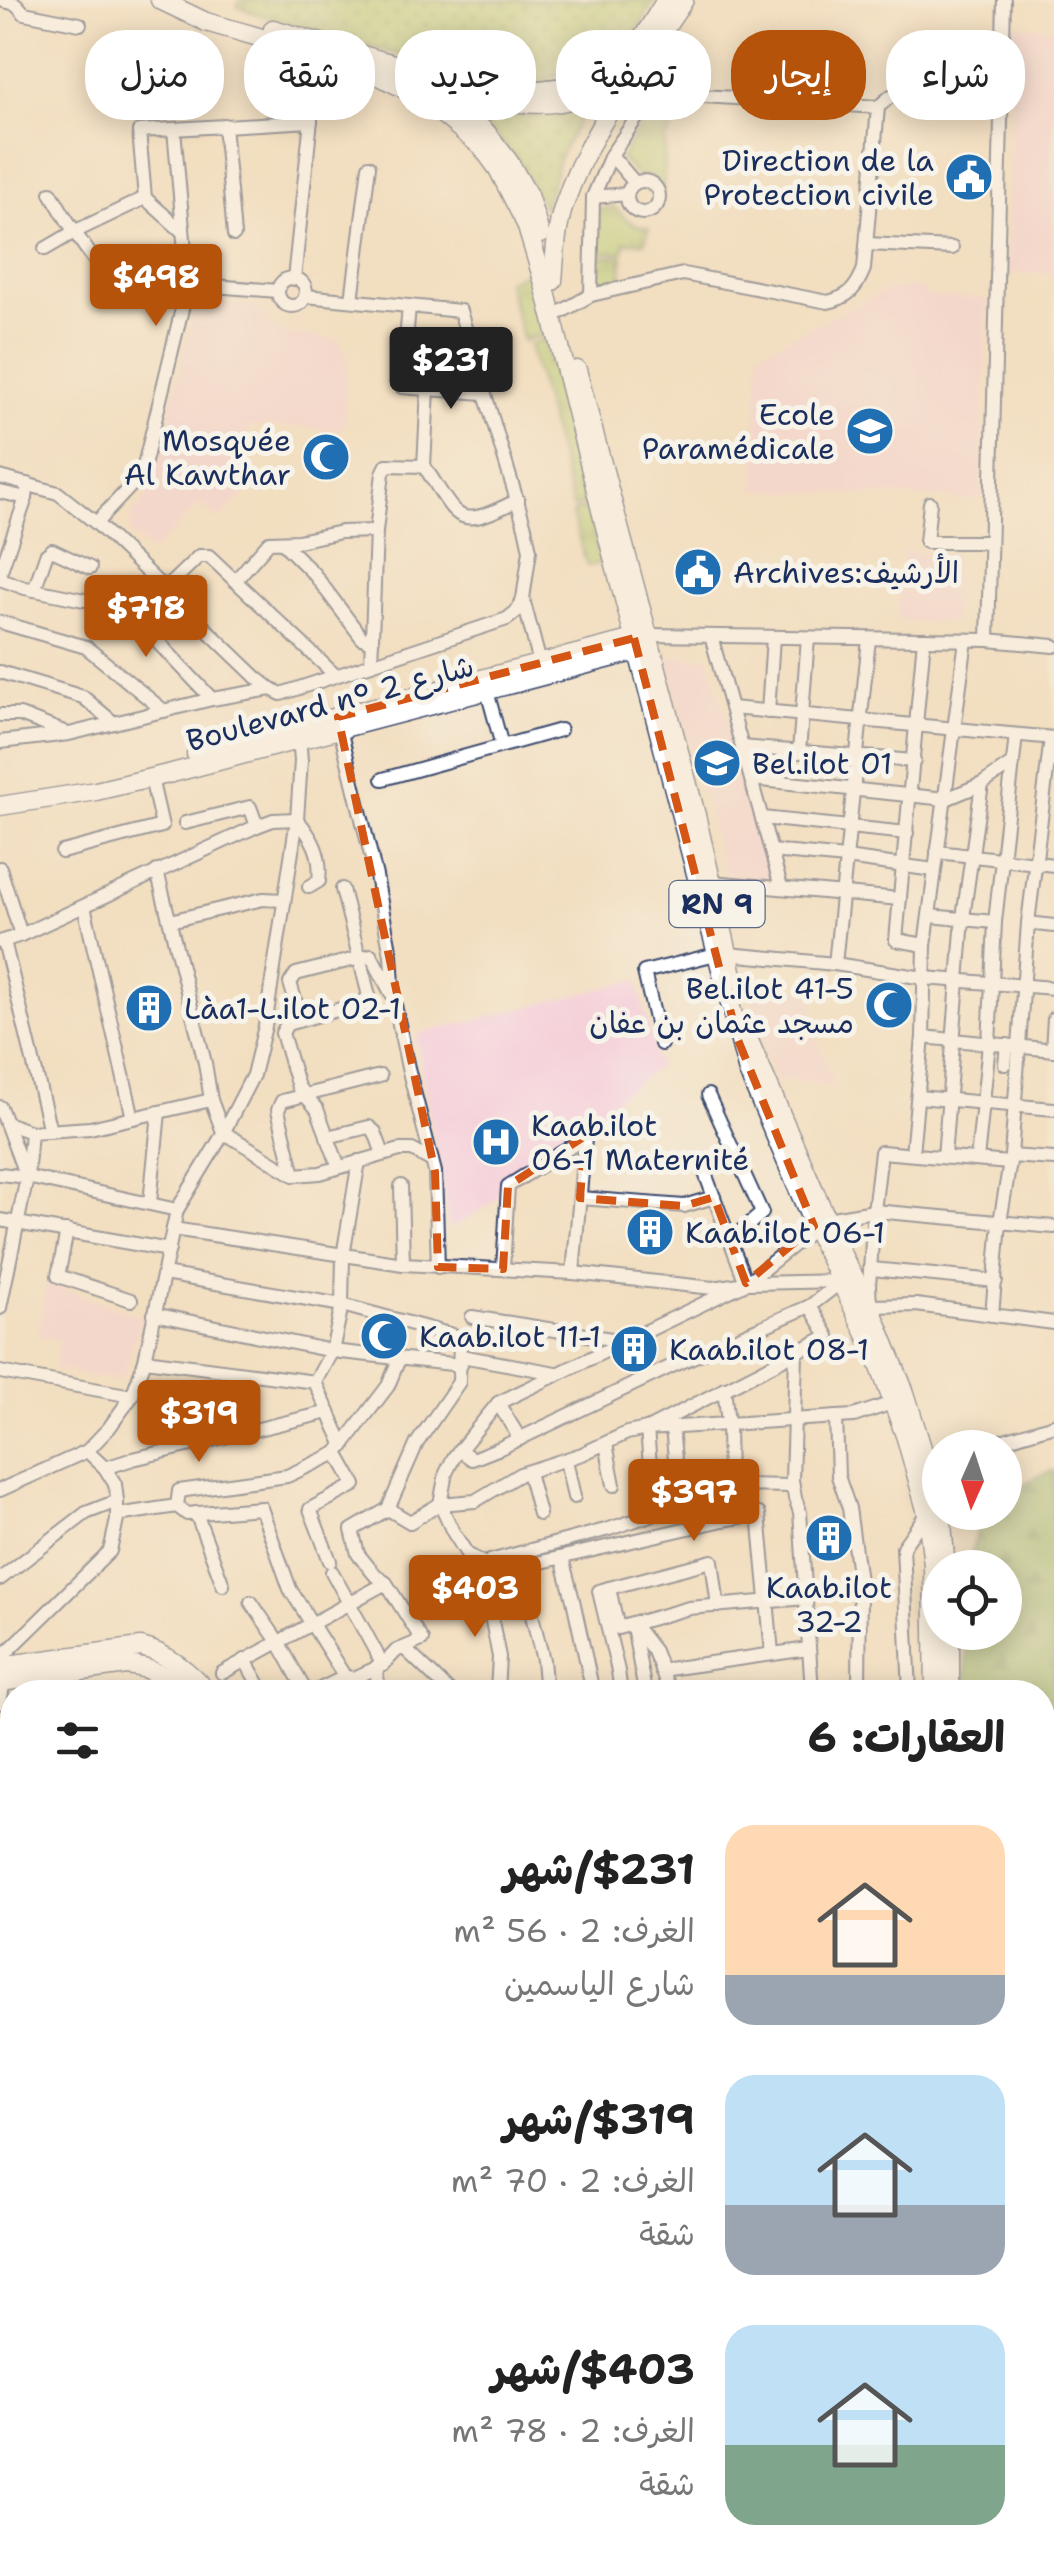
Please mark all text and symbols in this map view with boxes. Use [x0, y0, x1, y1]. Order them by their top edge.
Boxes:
chip: منزل [85, 30, 224, 120]
chip: شقة [244, 30, 375, 120]
chip: جديد [395, 30, 536, 120]
chip: تصفية [556, 30, 711, 120]
chip: إيجار [731, 30, 866, 120]
chip: شراء [886, 30, 1025, 120]
place label: Direction de la Protection civile [703, 140, 934, 215]
public building icon: Direction de la Protection civile [943, 151, 995, 203]
pin: $498 [97, 244, 215, 329]
text: $498 [112, 255, 200, 298]
pin: $231 [392, 327, 510, 412]
text: $231 [412, 338, 490, 381]
place label: Ecole Paramédicale [642, 394, 835, 469]
school or university icon: Ecole Paramédicale [844, 405, 896, 457]
place label: Mosquée Al Kawthar [124, 420, 291, 495]
mosque icon: Mosquée Al Kawthar [300, 431, 352, 483]
public building icon: Archives:الأرشيف [672, 546, 724, 598]
place label: Archives:الأرشيف [733, 552, 959, 593]
pin: $718 [87, 575, 205, 660]
text: $718 [106, 586, 186, 629]
street label: Boulevard n° شارع 2 [182, 645, 479, 762]
school or university icon: Bel.ilot 01 [691, 737, 743, 789]
place label: Bel.ilot 01 [752, 743, 893, 784]
road number: RN 9 [670, 881, 764, 927]
place label: Bel.ilot 41-5 مسجد عثمان بن عفان [589, 968, 854, 1043]
mosque icon: Bel.ilot 41-5 مسجد عثمان بن عفان [863, 979, 915, 1031]
building icon: Làa1-L.ilot 02-1 [123, 982, 175, 1034]
place label: Làa1-L.ilot 02-1 [184, 988, 401, 1029]
place label: Kaab.ilot 06-1 Maternité [531, 1105, 749, 1180]
hospital icon: Kaab.ilot 06-1 Maternité [470, 1116, 522, 1168]
building icon: Kaab.ilot 06-1 [624, 1206, 676, 1258]
place label: Kaab.ilot 06-1 [685, 1212, 885, 1253]
mosque icon: Kaab.ilot 11-1 [358, 1310, 410, 1362]
place label: Kaab.ilot 11-1 [419, 1316, 601, 1357]
building icon: Kaab.ilot 08-1 [608, 1323, 660, 1375]
place label: Kaab.ilot 08-1 [669, 1329, 869, 1370]
pin: $319 [140, 1380, 258, 1465]
text: $319 [159, 1391, 239, 1434]
north arrow [922, 1430, 1022, 1530]
map controls [922, 1430, 1022, 1650]
pin: $397 [635, 1459, 753, 1544]
text: $397 [650, 1470, 738, 1513]
building icon: Kaab.ilot 32-2 [803, 1512, 855, 1564]
button: locate [922, 1550, 1022, 1650]
pin: $403 [416, 1555, 534, 1640]
text: $403 [431, 1566, 519, 1609]
place label: Kaab.ilot 32-2 [766, 1567, 892, 1642]
text: العقارات: 6 [807, 1709, 1005, 1765]
icon: filters [50, 1713, 105, 1768]
text: $231/شهر [504, 1841, 695, 1897]
icon: home [805, 1865, 925, 1985]
text: الغرف: 2 · 56 m² [453, 1909, 695, 1952]
text: شارع الياسمين [504, 1962, 695, 2005]
text: $319/شهر [503, 2091, 695, 2147]
icon: home [805, 2115, 925, 2235]
text: الغرف: 2 · 70 m² [451, 2159, 695, 2202]
text: شقة [639, 2212, 695, 2255]
text: $403/شهر [491, 2341, 695, 2397]
icon: home [805, 2365, 925, 2485]
text: الغرف: 2 · 78 m² [451, 2409, 695, 2452]
text: شقة [639, 2462, 695, 2505]

